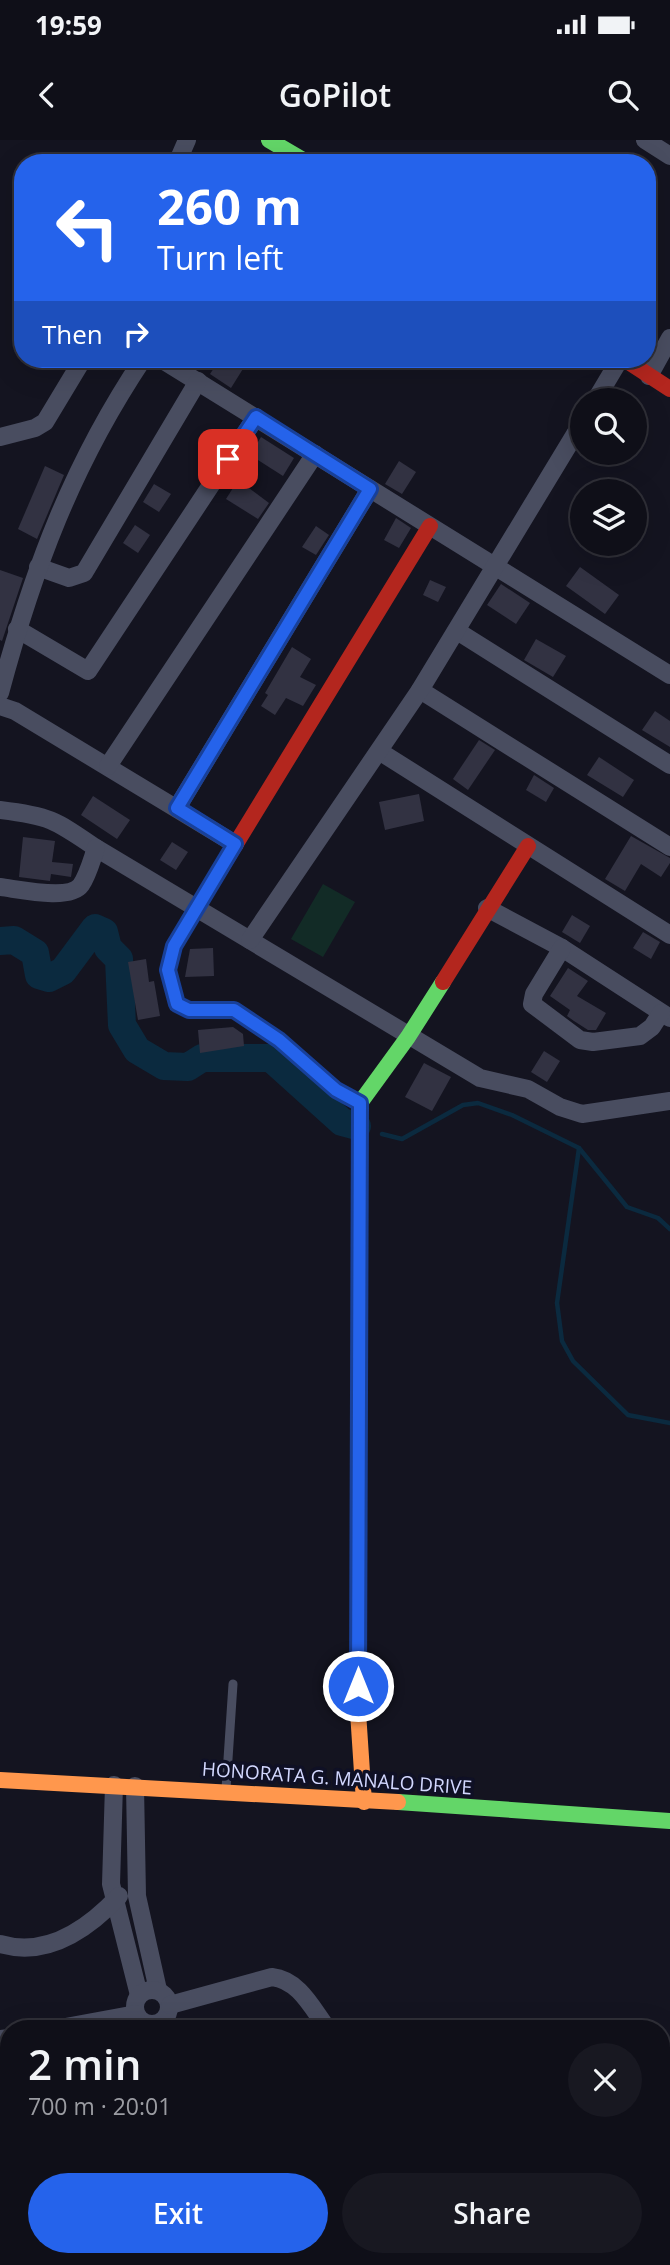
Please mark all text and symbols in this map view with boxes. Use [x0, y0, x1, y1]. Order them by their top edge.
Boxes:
text: 19:59 [35, 7, 102, 43]
text: GoPilot [279, 73, 391, 116]
icon: back [28, 76, 66, 114]
icon: search [604, 76, 642, 114]
text: 260 m [157, 173, 302, 239]
icon: left [42, 182, 133, 273]
text: Turn left [157, 236, 283, 279]
icon: right [117, 315, 155, 353]
text: Then [42, 316, 103, 352]
map controls [570, 388, 647, 556]
button: search [570, 388, 647, 465]
pin [198, 429, 258, 489]
icon: arrive [209, 440, 247, 478]
button: layers [570, 479, 647, 556]
position arrow [321, 1649, 395, 1723]
street label: HONORATA G. MANALO DRIVE [201, 1756, 473, 1800]
text: 2 min [28, 2035, 141, 2092]
button: close [568, 2043, 642, 2117]
text: 700 m · 20:01 [28, 2090, 171, 2122]
button: Exit [28, 2173, 328, 2253]
button: Share [342, 2173, 642, 2253]

